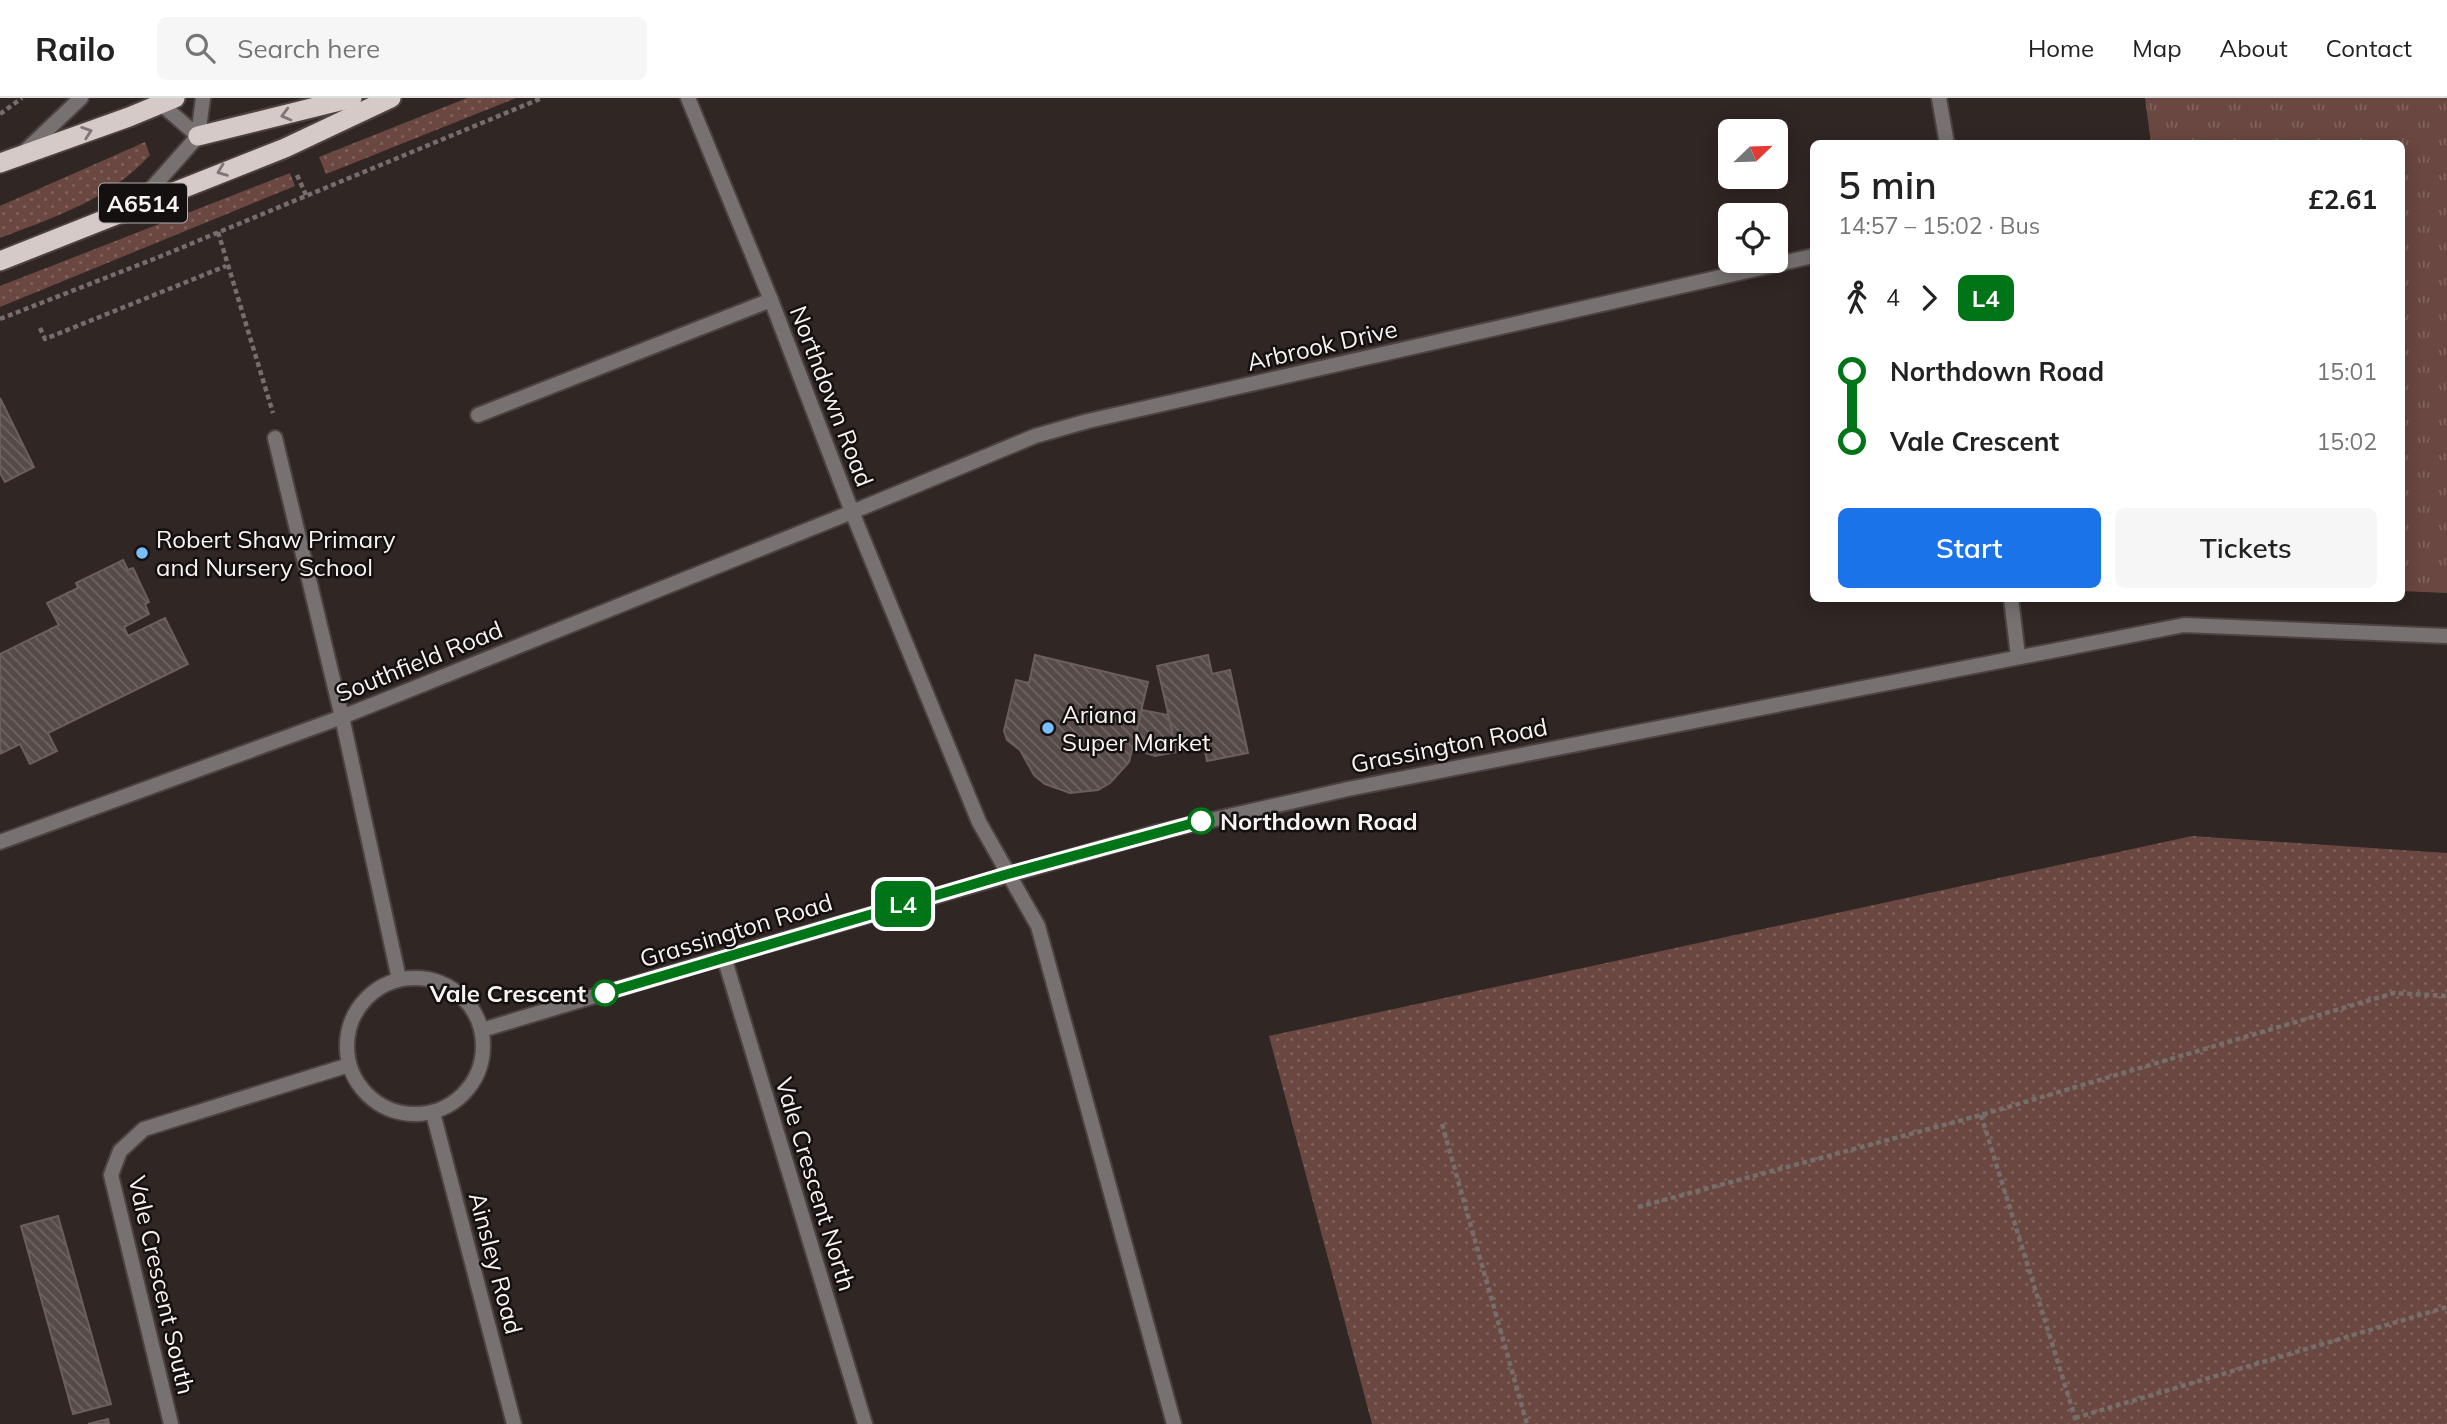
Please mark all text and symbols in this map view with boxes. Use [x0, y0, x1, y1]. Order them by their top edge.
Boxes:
search box [157, 17, 647, 80]
text: Railo [35, 28, 115, 69]
icon: search [181, 29, 219, 67]
text: Search here [237, 32, 380, 65]
text: Home [2028, 33, 2094, 63]
text: Map [2132, 33, 2182, 63]
text: About [2220, 33, 2288, 63]
text: Contact [2326, 33, 2412, 63]
one-way arrow [280, 107, 292, 121]
north arrow [1718, 119, 1788, 189]
map controls [1718, 119, 1788, 273]
one-way arrow [81, 125, 93, 140]
text: 5 min [1838, 161, 1937, 209]
one-way arrow [217, 163, 229, 177]
text: £2.61 [2308, 183, 2377, 216]
road number: A6514 [99, 184, 187, 222]
button: locate [1718, 203, 1788, 273]
text: 14:57 – 15:02 · Bus [1838, 211, 2040, 240]
icon: walk [1838, 279, 1876, 317]
icon: forward [1910, 279, 1948, 317]
text: 4 [1886, 283, 1900, 312]
text: L4 [1972, 283, 2000, 313]
street label: Northdown Road [784, 301, 880, 491]
street label: Arbrook Drive [1244, 313, 1400, 377]
text: Northdown Road [1890, 355, 2104, 388]
text: 15:01 [2317, 357, 2377, 386]
text: Vale Crescent [1890, 425, 2059, 458]
text: 15:02 [2317, 427, 2377, 456]
button: Start [1838, 508, 2101, 588]
button: Tickets [2115, 508, 2377, 588]
place label: Robert Shaw Primary and Nursery School [156, 524, 396, 582]
marker: Robert Shaw Primary and Nursery School [134, 545, 150, 561]
street label: Southfield Road [331, 614, 507, 708]
place label: Ariana Super Market [1062, 699, 1210, 757]
street label: Grassington Road [1348, 711, 1550, 779]
marker: Ariana Super Market [1040, 720, 1056, 736]
place label: Northdown Road [1220, 806, 1418, 836]
marker: Northdown Road [1188, 808, 1214, 834]
line badge: L4 [872, 881, 934, 927]
street label: Grassington Road [636, 886, 836, 974]
text: L4 [889, 889, 917, 919]
place label: Vale Crescent [429, 978, 586, 1008]
marker: Vale Crescent [592, 980, 618, 1006]
street label: Vale Crescent North [769, 1074, 863, 1294]
street label: Vale Crescent South [122, 1173, 202, 1397]
street label: Ainsley Road [463, 1189, 529, 1337]

